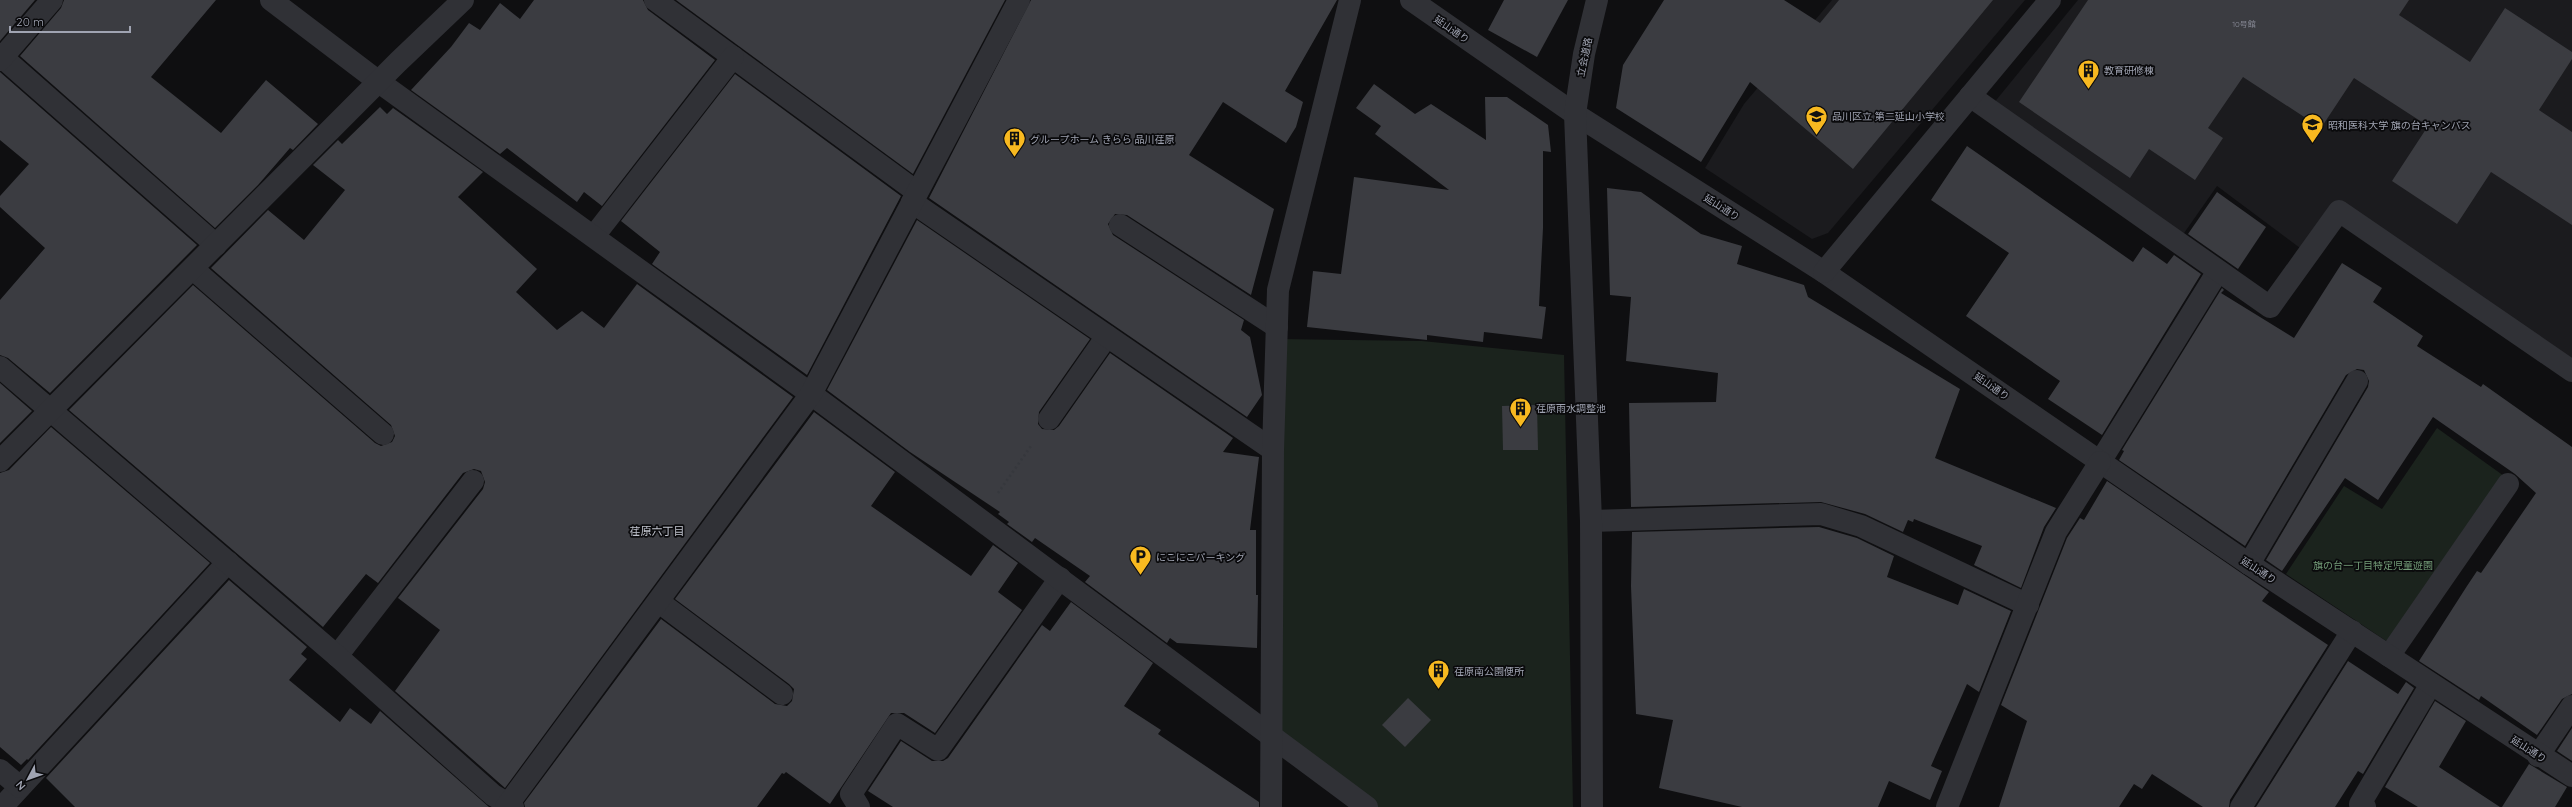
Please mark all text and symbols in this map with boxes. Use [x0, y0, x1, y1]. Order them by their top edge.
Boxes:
scale bar [10, 8, 130, 34]
street label: 延山通り [1432, 13, 1472, 46]
text: 20 m [16, 14, 44, 29]
house number: 10号館 [2232, 19, 2256, 29]
street label: 立会道路 [1574, 36, 1595, 78]
building icon: 教育研修棟 [2076, 57, 2102, 90]
place label: 教育研修棟 [2104, 64, 2154, 77]
school or university icon: 品川区立 第二延山小学校 [1804, 103, 1830, 136]
place label: 品川区立 第二延山小学校 [1832, 110, 1945, 123]
school or university icon: 昭和医科大学 旗の台キャンパス [2299, 112, 2325, 145]
place label: 昭和医科大学 旗の台キャンパス [2328, 119, 2471, 132]
building icon: グループホーム きらら 品川荏原 [1002, 126, 1028, 159]
place label: グループホーム きらら 品川荏原 [1030, 133, 1175, 146]
street label: 延山通り [1701, 191, 1742, 224]
street label: 延山通り [1972, 370, 2012, 403]
building icon: 荏原雨水調整池 [1507, 395, 1533, 428]
place label: 荏原雨水調整池 [1536, 402, 1606, 415]
district label: 荏原六丁目 [630, 524, 685, 538]
parking icon: にこにこパーキング [1127, 544, 1153, 577]
place label: にこにこパーキング [1156, 551, 1245, 564]
street label: 延山通り [2238, 554, 2279, 587]
park label: 旗の台一丁目特定児童遊園 [2313, 559, 2433, 572]
building icon: 荏原南公園便所 [1425, 658, 1451, 691]
place label: 荏原南公園便所 [1454, 665, 1524, 678]
street label: 延山通り [2508, 733, 2549, 766]
north arrow [8, 759, 48, 799]
text: N [13, 778, 28, 793]

